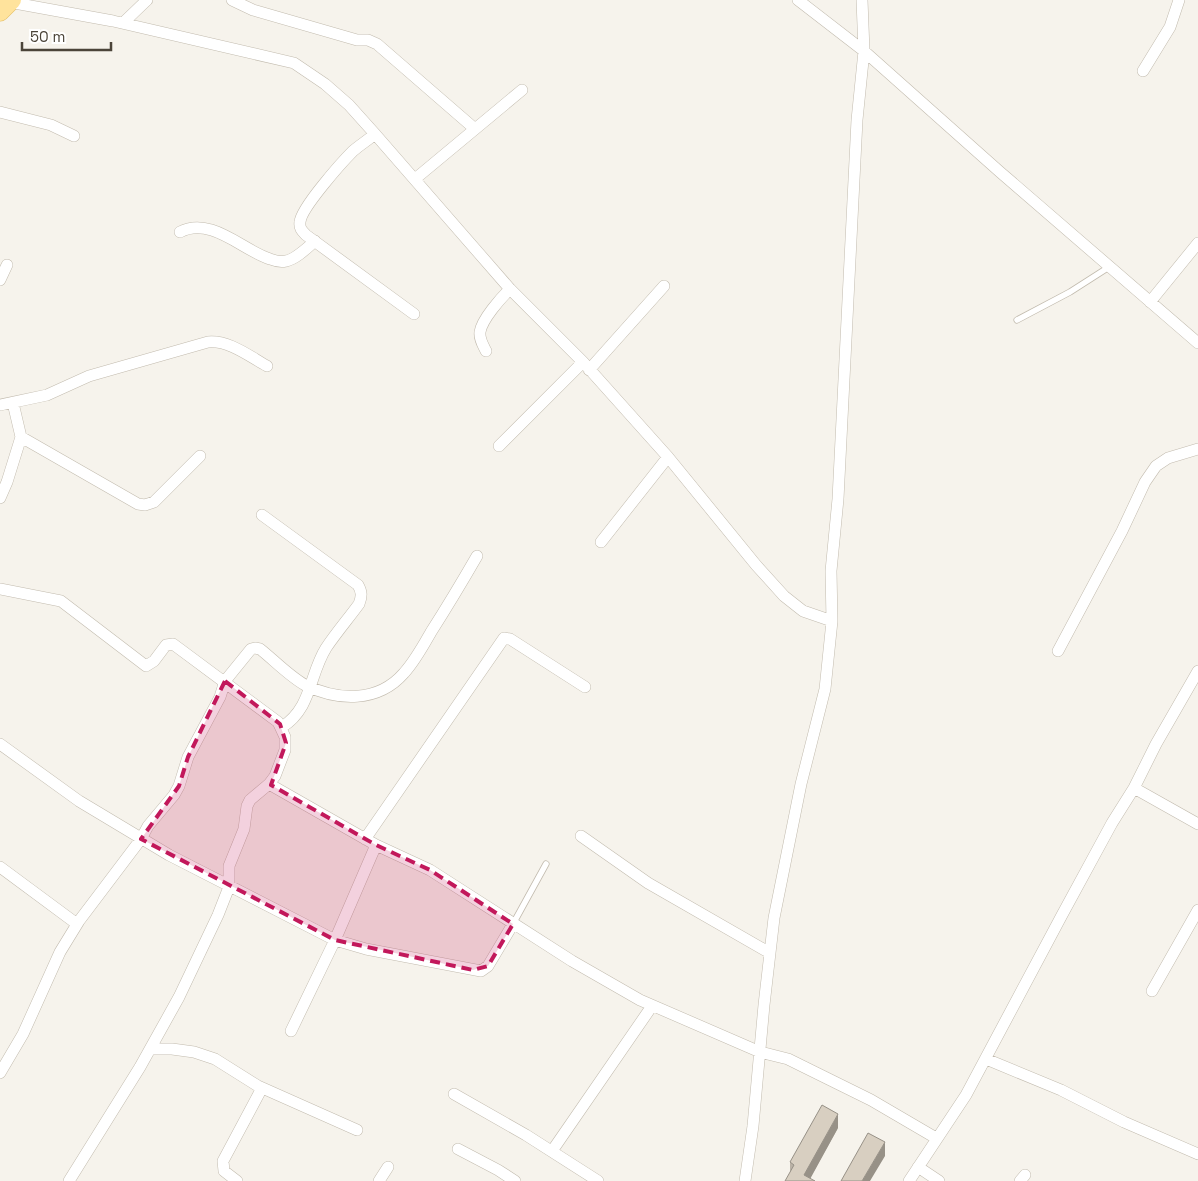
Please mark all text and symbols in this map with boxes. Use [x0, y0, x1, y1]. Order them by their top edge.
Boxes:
scale bar [22, 20, 111, 52]
text: 50 m [30, 27, 65, 46]

